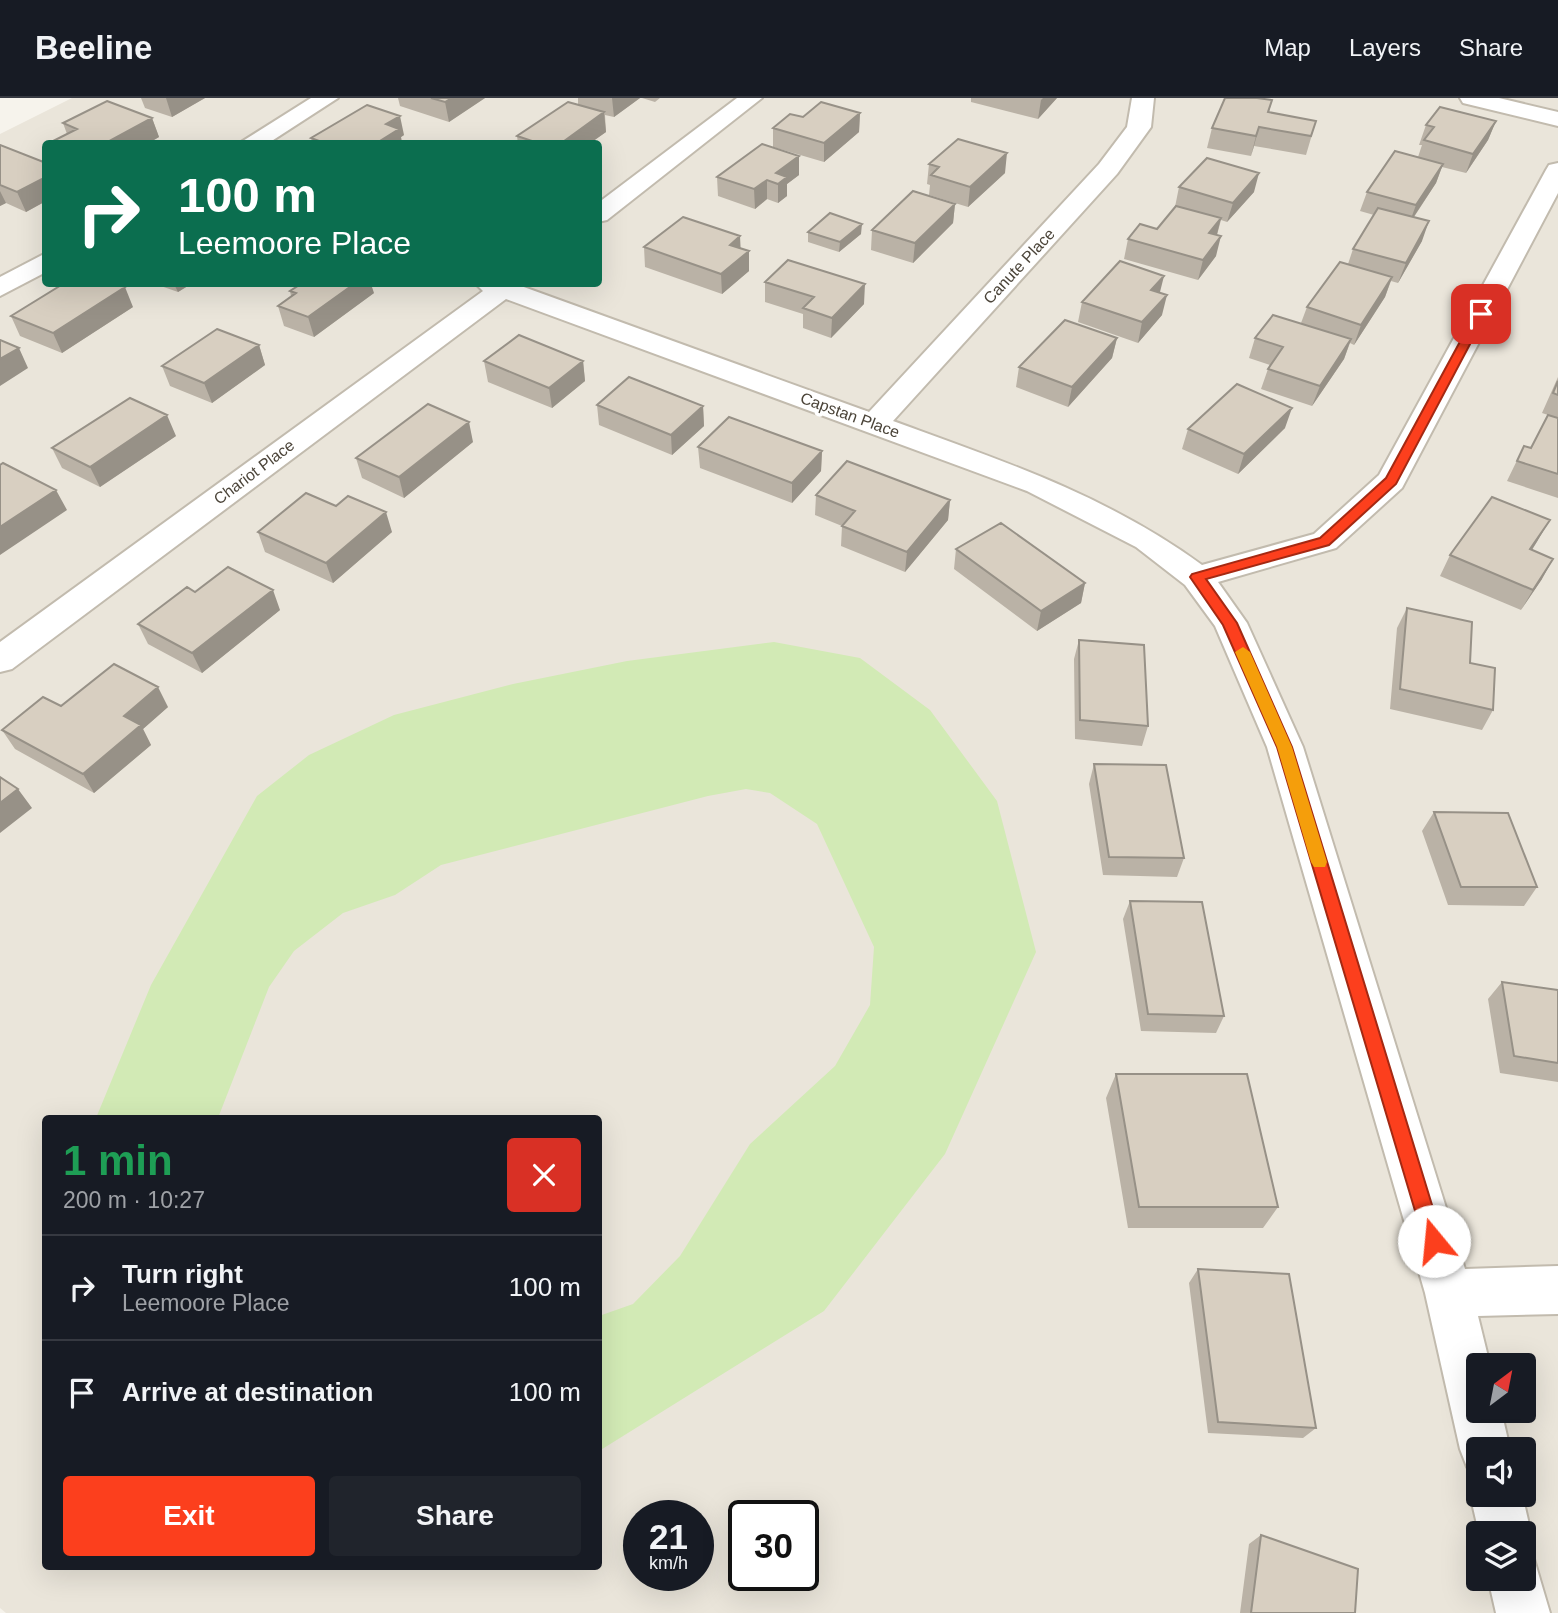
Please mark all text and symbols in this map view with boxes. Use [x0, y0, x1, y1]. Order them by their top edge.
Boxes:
text: Beeline [35, 29, 152, 66]
text: Map [1264, 34, 1311, 61]
text: Layers [1349, 34, 1421, 61]
text: Share [1459, 34, 1523, 61]
icon: right [63, 168, 154, 259]
text: 100 m [178, 168, 317, 222]
text: Leemoore Place [178, 225, 411, 261]
street label: Canute Place [980, 225, 1058, 307]
pin [1451, 284, 1511, 344]
icon: arrive [1462, 295, 1500, 333]
street label: Capstan Place [798, 389, 902, 441]
street label: Chariot Place [211, 436, 298, 508]
text: 1 min [63, 1137, 173, 1184]
button: close [507, 1138, 581, 1212]
text: 200 m · 10:27 [63, 1187, 205, 1213]
position arrow [1397, 1204, 1471, 1278]
text: Turn right [122, 1259, 243, 1289]
icon: right [63, 1269, 101, 1307]
text: 100 m [509, 1272, 581, 1302]
text: Leemoore Place [122, 1290, 290, 1316]
north arrow [1466, 1353, 1536, 1423]
map controls [1466, 1353, 1536, 1591]
icon: arrive [63, 1374, 101, 1412]
text: Arrive at destination [122, 1377, 373, 1407]
text: 100 m [509, 1377, 581, 1407]
button: sound [1466, 1437, 1536, 1507]
button: Exit [63, 1476, 315, 1556]
button: Share [329, 1476, 581, 1556]
speed limit sign: 30 [728, 1500, 819, 1591]
text: 21 [649, 1517, 688, 1556]
button: layers [1466, 1521, 1536, 1591]
text: km/h [649, 1553, 688, 1573]

